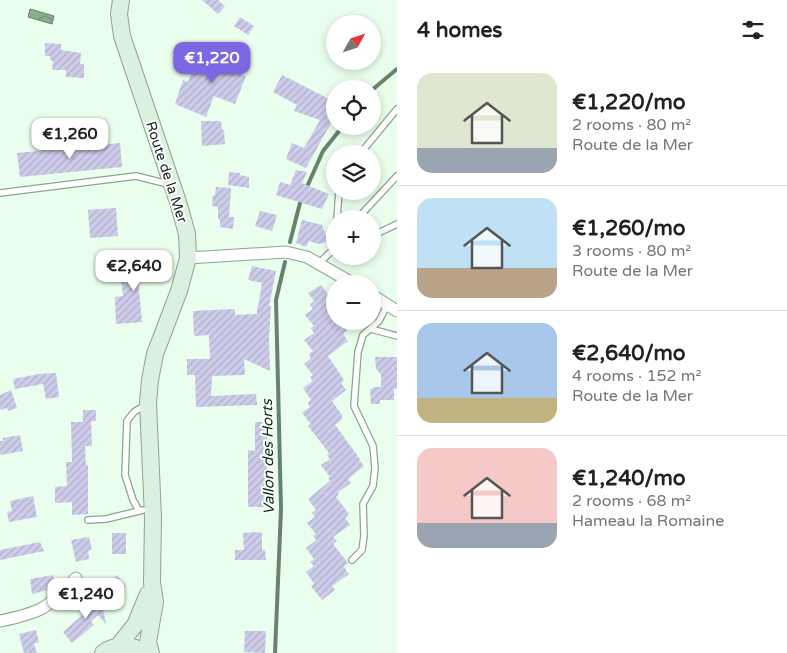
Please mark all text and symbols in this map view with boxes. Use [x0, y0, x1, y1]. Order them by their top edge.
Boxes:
north arrow [326, 15, 381, 70]
map controls [326, 15, 381, 330]
icon: filters [739, 16, 767, 44]
text: 4 homes [417, 18, 502, 43]
pin: €1,220 [171, 42, 253, 84]
text: €1,220 [184, 48, 240, 68]
button: locate [326, 80, 381, 135]
text: €1,220/mo [572, 90, 686, 115]
icon: home [457, 93, 517, 153]
text: 2 rooms · 80 m² [572, 115, 691, 135]
pin: €1,260 [29, 118, 111, 160]
street label: Route de la Mer [142, 119, 191, 226]
text: €1,260 [42, 124, 98, 144]
text: Route de la Mer [572, 135, 693, 155]
button: layers [326, 145, 381, 200]
button: + [326, 210, 381, 265]
text: €1,260/mo [572, 216, 686, 241]
icon: home [457, 218, 517, 278]
text: 3 rooms · 80 m² [572, 241, 691, 261]
pin: €2,640 [93, 250, 175, 292]
text: €2,640 [106, 256, 162, 276]
text: Route de la Mer [572, 261, 693, 281]
button: − [326, 275, 381, 330]
text: €2,640/mo [572, 341, 686, 366]
icon: home [457, 343, 517, 403]
text: 4 rooms · 152 m² [572, 366, 701, 386]
text: Route de la Mer [572, 386, 693, 406]
water label: Vallon des Horts [258, 397, 278, 515]
text: €1,240/mo [572, 466, 686, 491]
icon: home [457, 468, 517, 528]
text: 2 rooms · 68 m² [572, 491, 691, 511]
text: Hameau la Romaine [572, 511, 724, 531]
pin: €1,240 [45, 578, 127, 620]
text: €1,240 [58, 584, 114, 604]

